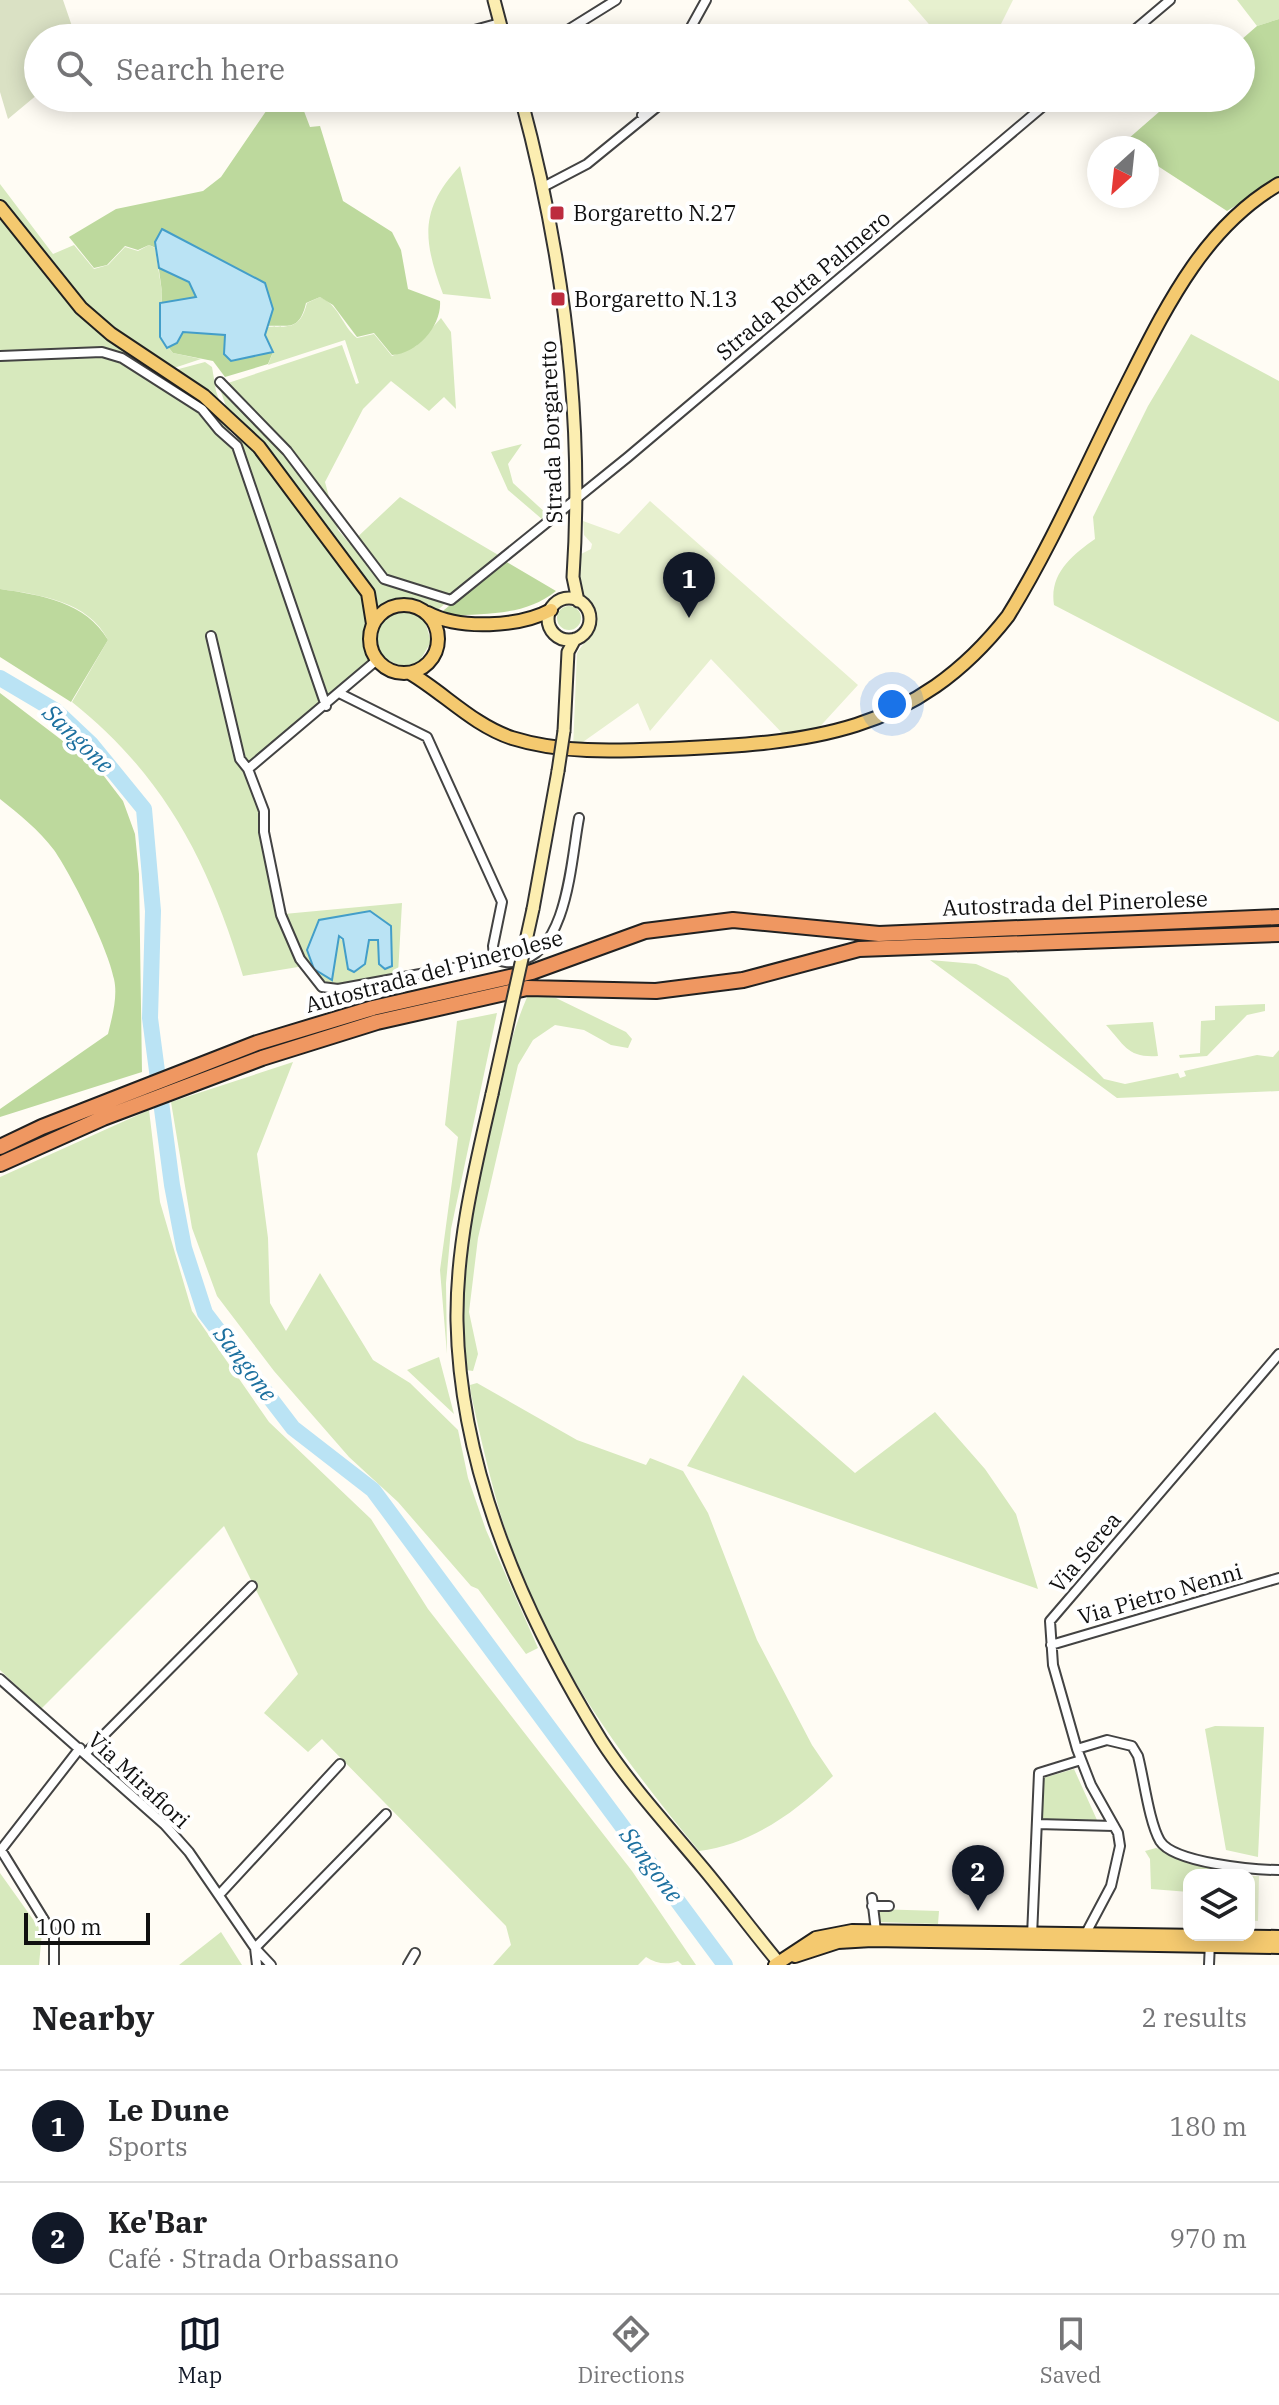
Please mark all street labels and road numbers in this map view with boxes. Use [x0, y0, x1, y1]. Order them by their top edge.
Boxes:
street label: Strada Rotta Palmero [709, 203, 896, 366]
street label: Strada Borgaretto [533, 340, 568, 524]
street label: Autostrada del Pinerolese [942, 883, 1208, 922]
street label: Autostrada del Pinerolese [302, 922, 566, 1019]
street label: Via Serea [1042, 1505, 1127, 1598]
street label: Via Pietro Nenni [1074, 1556, 1245, 1631]
street label: Via Mirafiori [82, 1725, 196, 1834]

